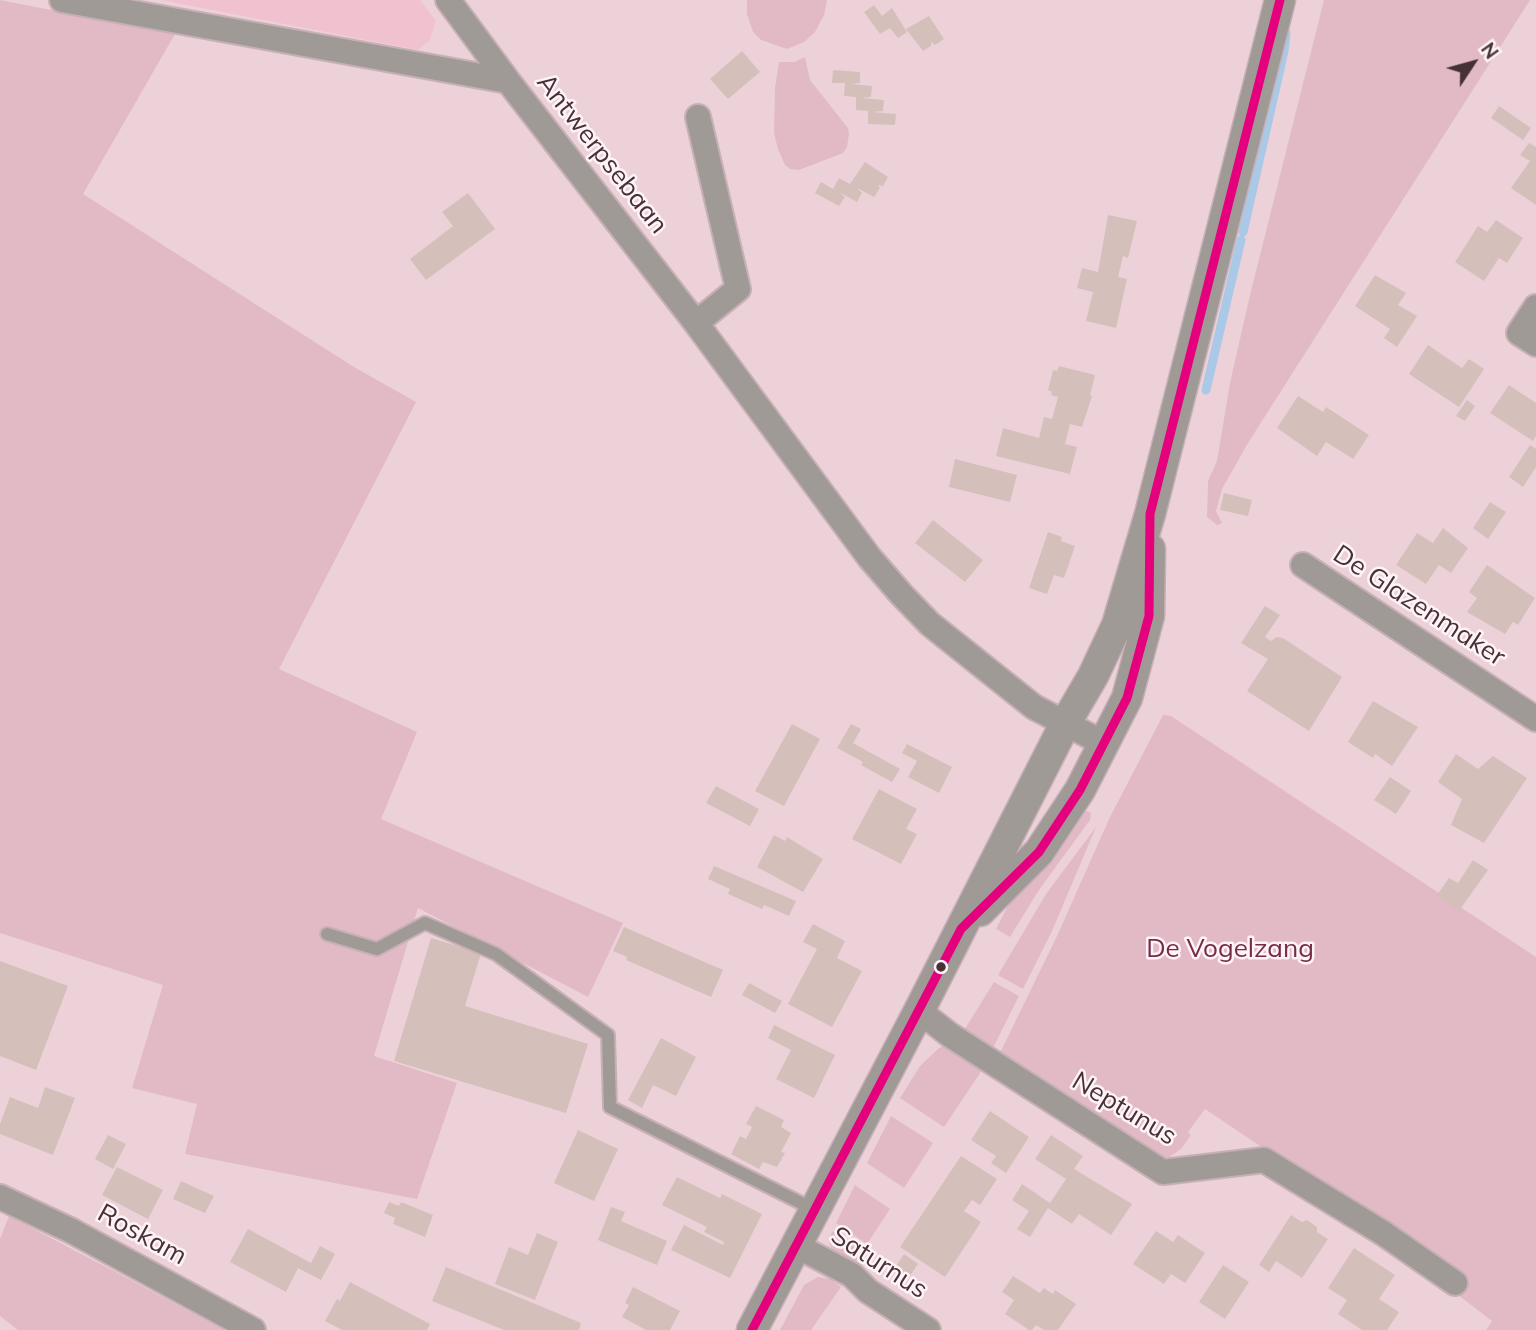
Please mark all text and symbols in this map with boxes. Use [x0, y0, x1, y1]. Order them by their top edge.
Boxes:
north arrow [1438, 28, 1508, 98]
text: N [1476, 38, 1504, 64]
street label: Antwerpsebaan [530, 68, 674, 240]
street label: De Glazenmaker [1327, 539, 1511, 673]
park label: De Vogelzang [1146, 933, 1314, 965]
unlabelled marker [934, 960, 948, 974]
street label: Neptunus [1066, 1066, 1182, 1152]
street label: Roskam [92, 1198, 192, 1272]
street label: Saturnus [825, 1220, 933, 1306]

